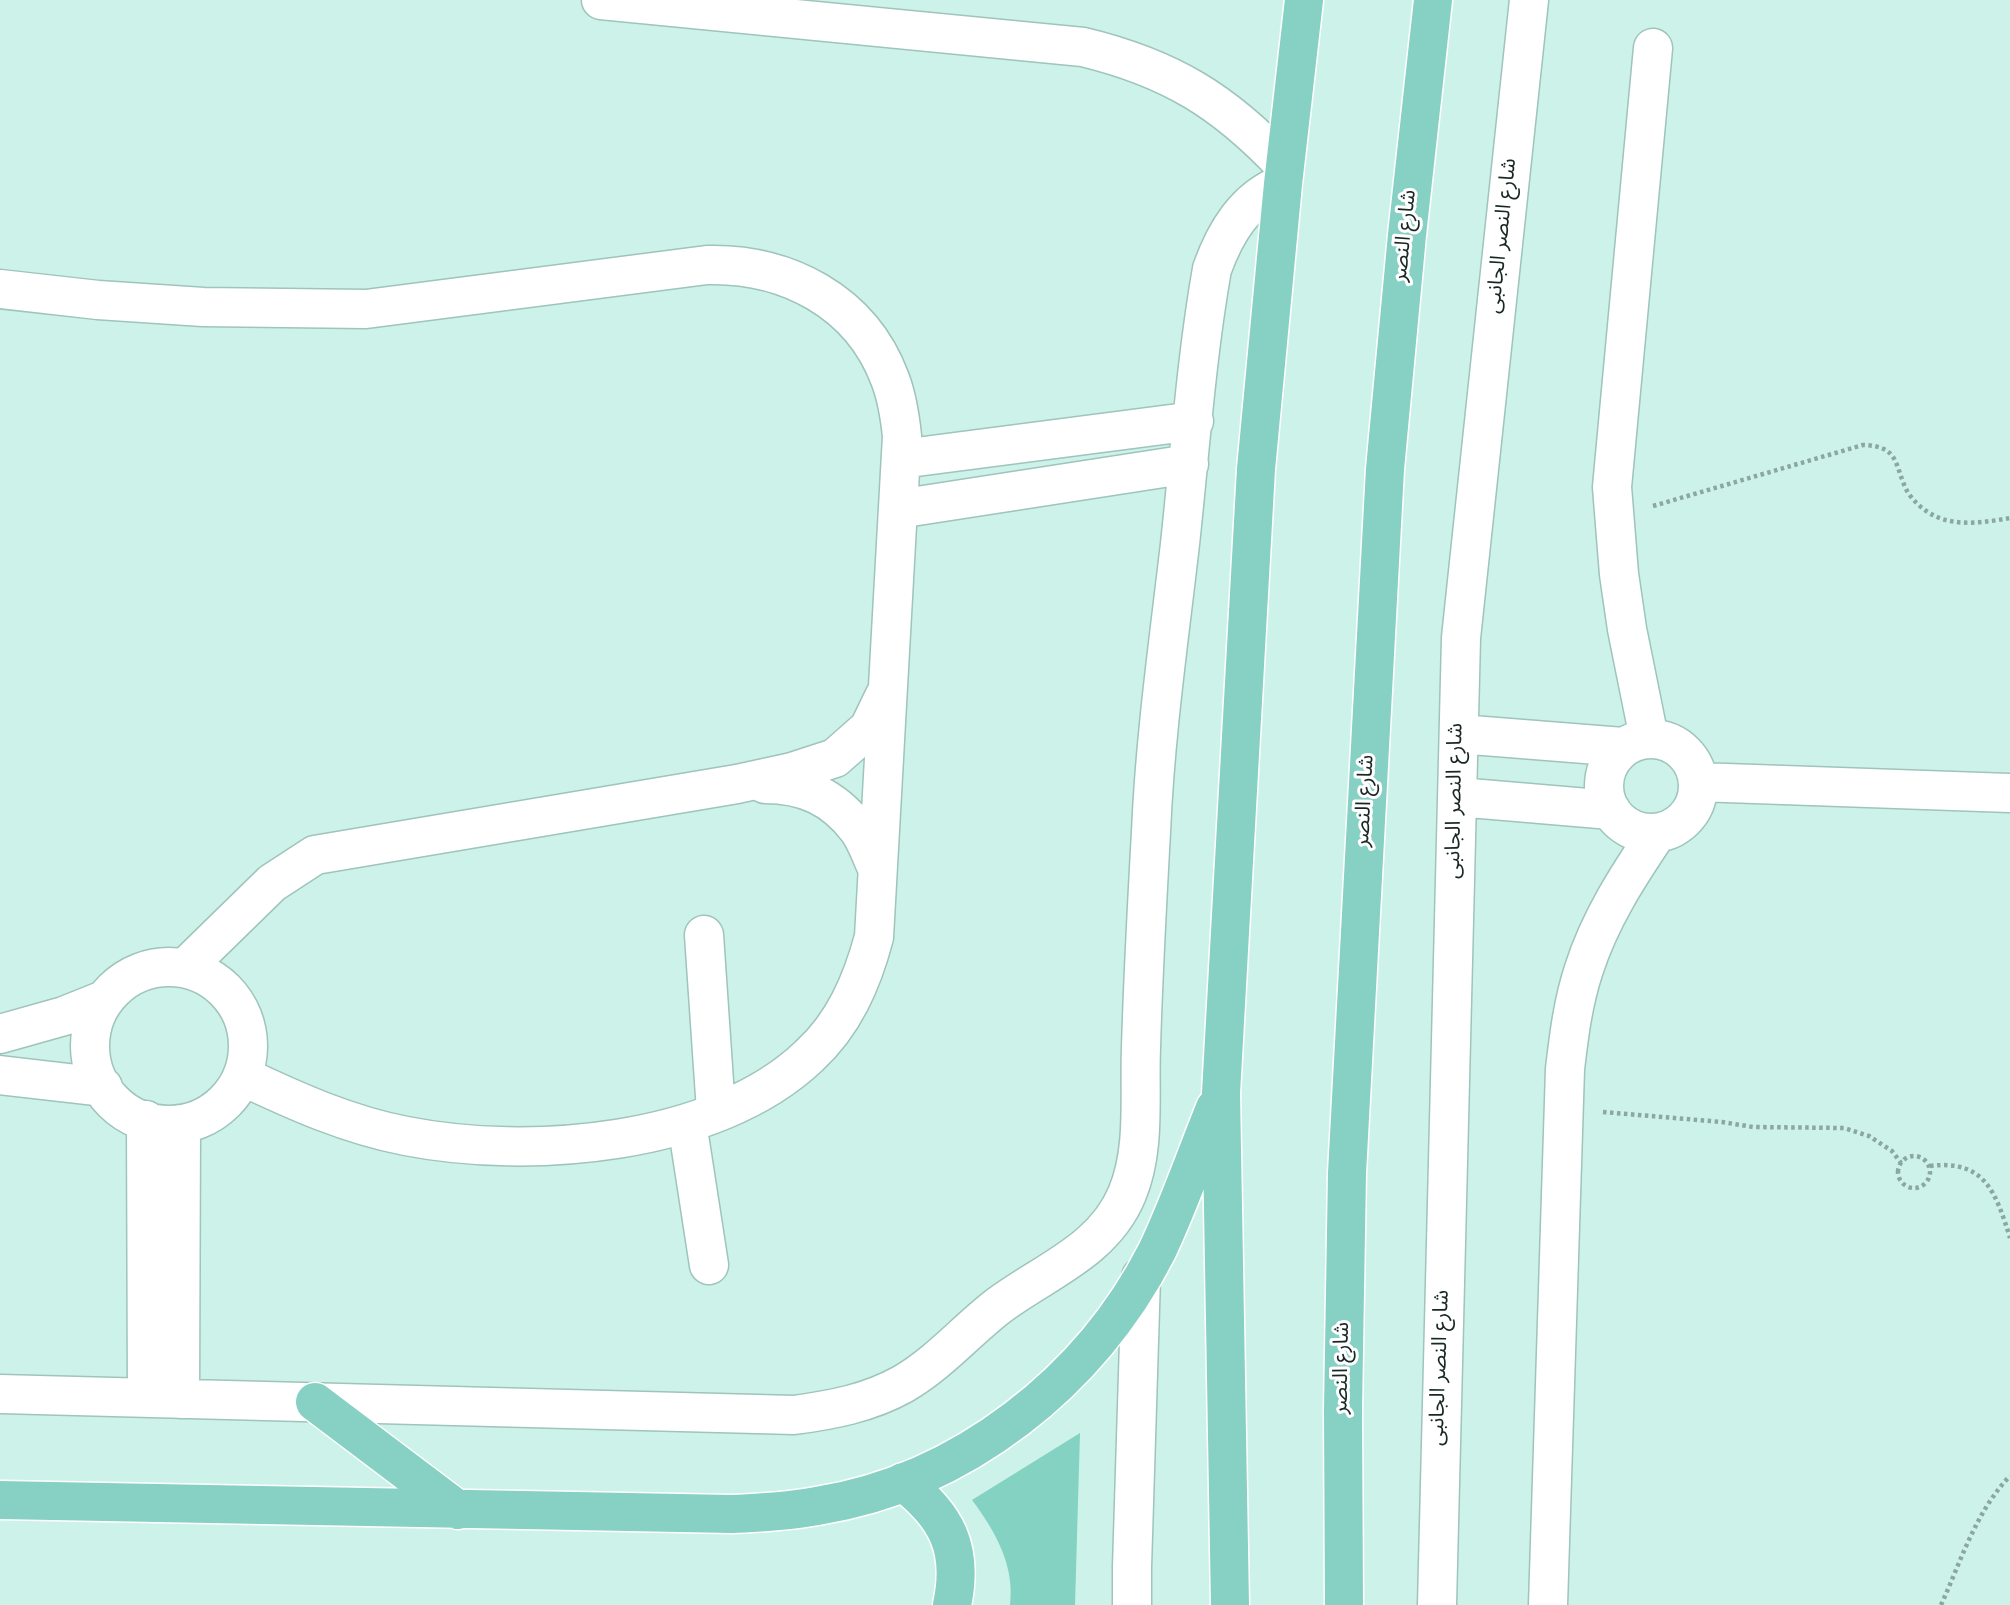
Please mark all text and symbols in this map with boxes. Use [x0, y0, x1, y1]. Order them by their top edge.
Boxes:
street label: شارع النصر الجانبى [1483, 157, 1525, 315]
street label: شارع النصر [1390, 189, 1424, 283]
street label: شارع النصر الجانبى [1443, 723, 1471, 879]
street label: شارع النصر [1352, 754, 1382, 848]
street label: شارع النصر الجانبى [1427, 1290, 1457, 1446]
street label: شارع النصر [1331, 1322, 1357, 1414]

